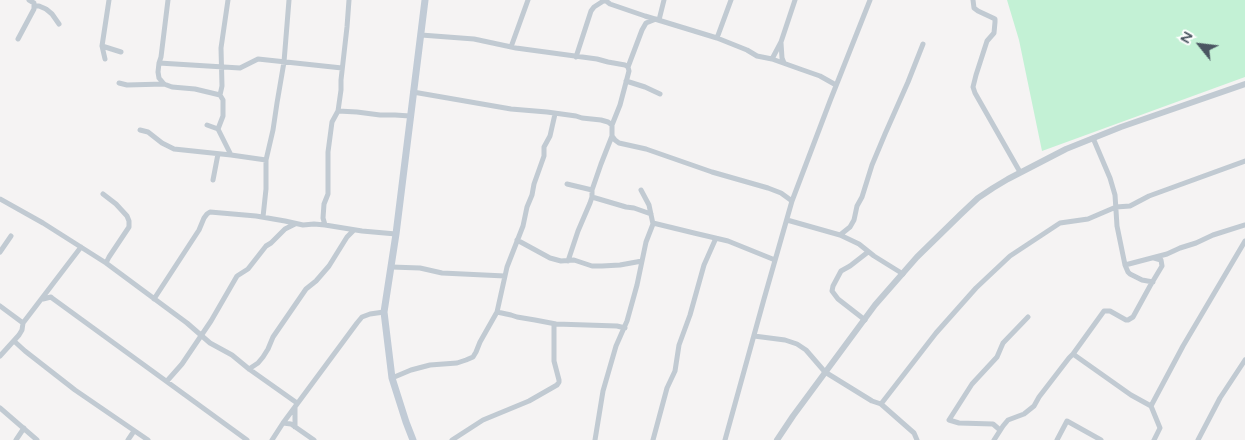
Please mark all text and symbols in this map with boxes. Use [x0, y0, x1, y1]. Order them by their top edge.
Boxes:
north arrow [1175, 20, 1225, 70]
text: N [1176, 28, 1197, 47]

